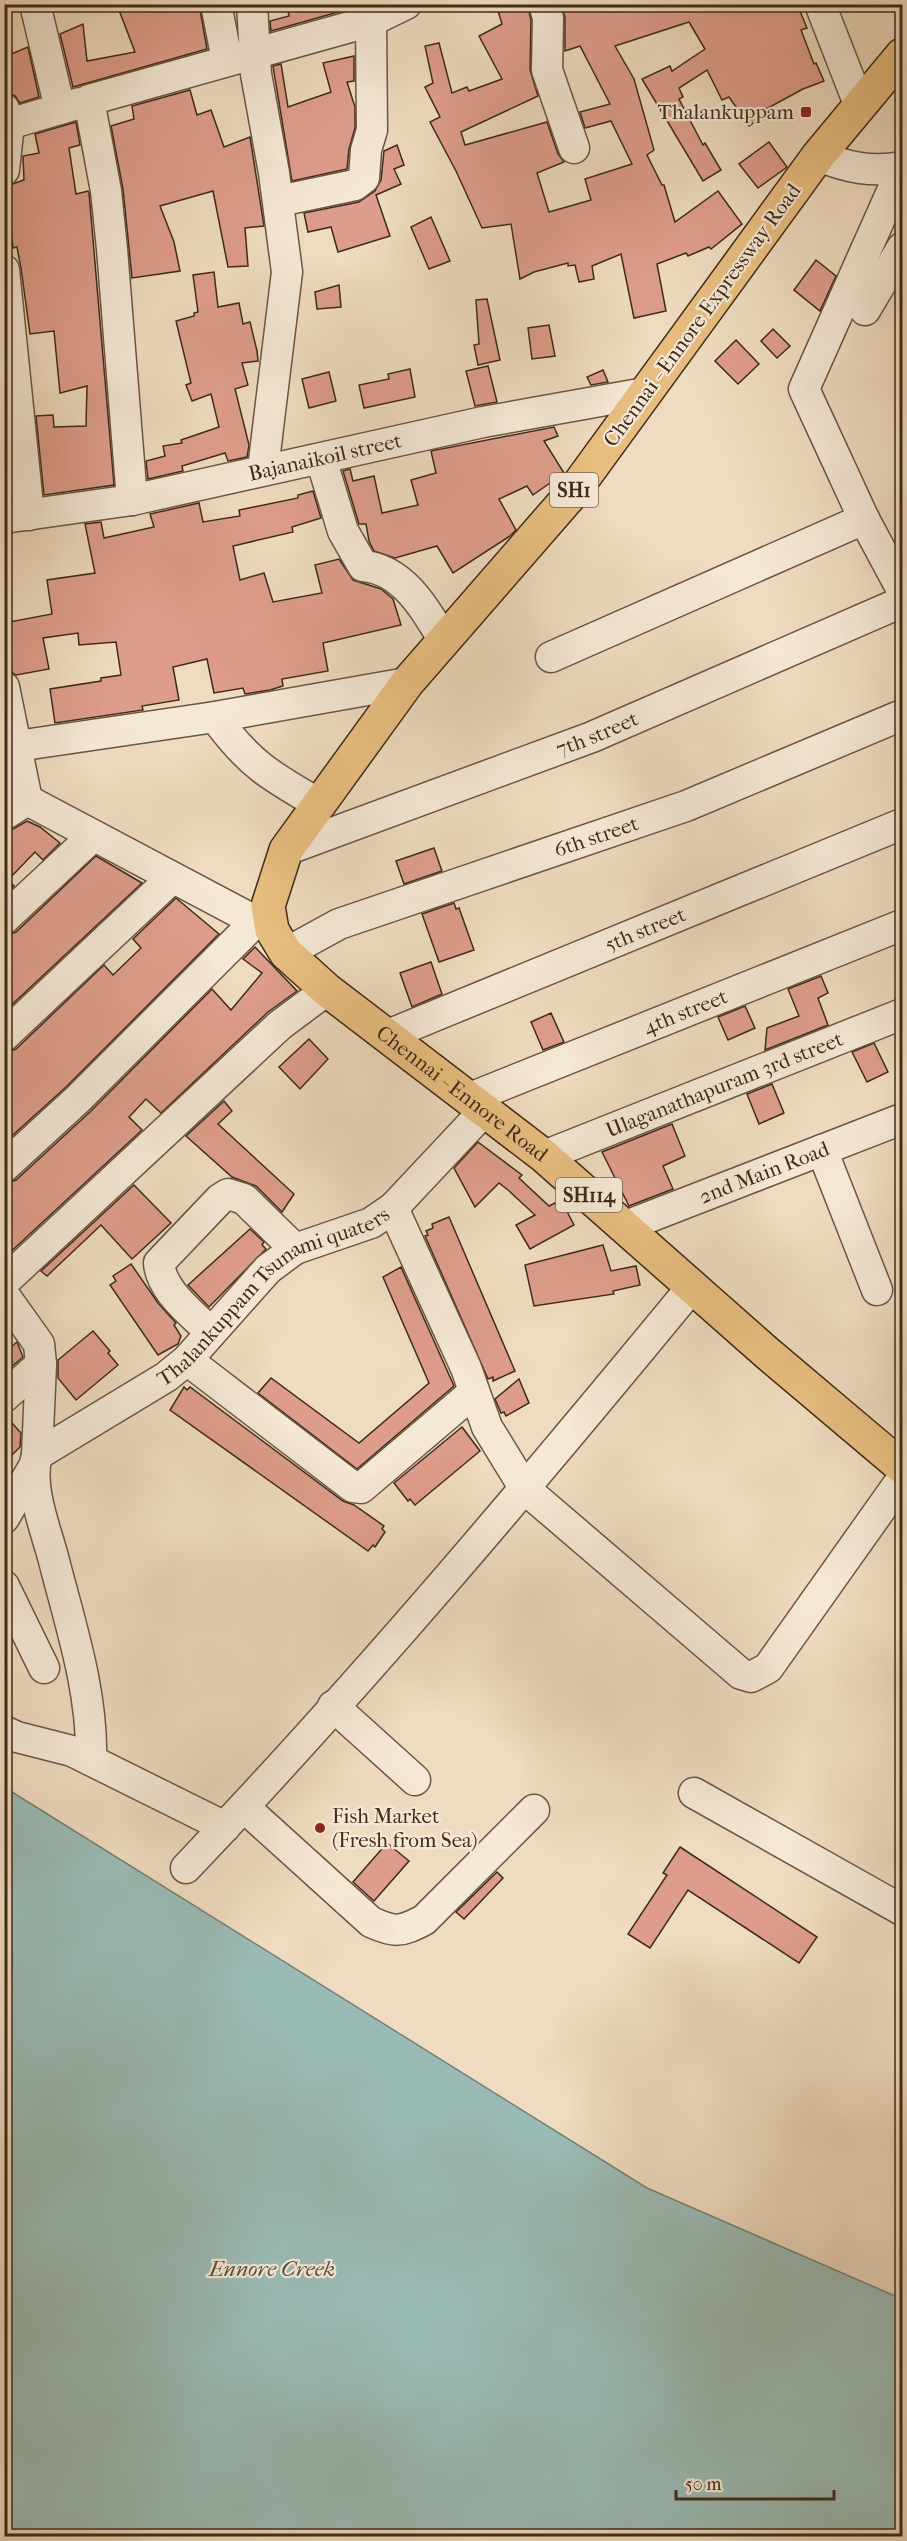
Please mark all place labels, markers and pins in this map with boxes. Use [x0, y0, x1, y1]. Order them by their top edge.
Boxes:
place label: Thalankuppam [658, 100, 795, 124]
marker: Thalankuppam [799, 105, 813, 119]
place label: Fish Market (Fresh from Sea) [332, 1804, 478, 1852]
marker: Fish Market (Fresh from Sea) [313, 1821, 327, 1835]

